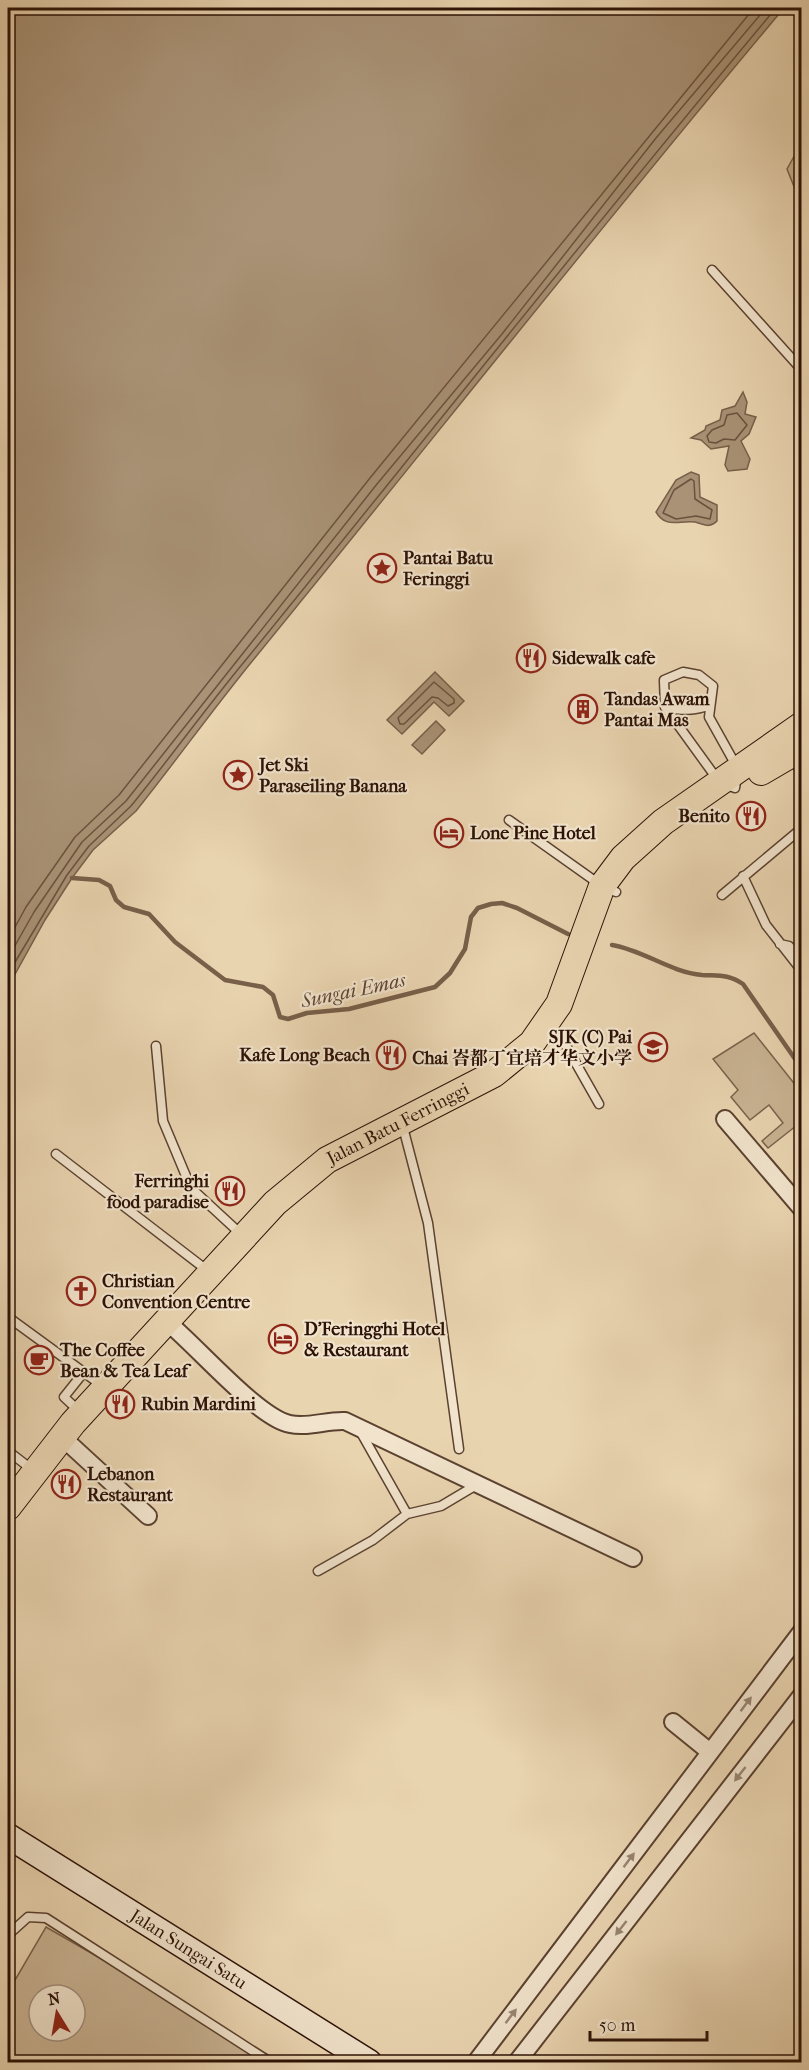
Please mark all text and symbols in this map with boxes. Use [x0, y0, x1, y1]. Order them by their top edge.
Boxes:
place label: Pantai Batu Feringgi [402, 548, 494, 590]
place icon: Pantai Batu Feringgi [366, 552, 398, 584]
restaurant icon: Sidewalk cafe [515, 642, 547, 674]
place label: Sidewalk cafe [552, 648, 656, 669]
place label: Tandas Awam Pantai Mas [603, 689, 710, 731]
building icon: Tandas Awam Pantai Mas [567, 693, 599, 725]
place label: Jet Ski Paraseiling Banana [257, 755, 407, 797]
place icon: Jet Ski Paraseiling Banana [222, 759, 254, 791]
restaurant icon: Benito [735, 800, 767, 832]
place label: Benito [678, 806, 730, 827]
hotel icon: Lone Pine Hotel [433, 817, 465, 849]
place label: Lone Pine Hotel [470, 823, 597, 844]
water label: Sungai Emas [298, 968, 408, 1013]
place label: SJK (C) Pai Chai 峇都丁宜培才华文小学 [412, 1027, 633, 1069]
school or university icon: SJK (C) Pai Chai 峇都丁宜培才华文小学 [637, 1031, 669, 1063]
restaurant icon: Kafe Long Beach [375, 1039, 407, 1071]
place label: Kafe Long Beach [239, 1045, 371, 1066]
street label: Jalan Batu Ferringgi [322, 1078, 473, 1170]
place label: Ferringhi food paradise [106, 1171, 210, 1213]
restaurant icon: Ferringhi food paradise [214, 1175, 246, 1207]
place label: Christian Convention Centre [102, 1271, 250, 1313]
church icon: Christian Convention Centre [65, 1275, 97, 1307]
place label: D'Feringghi Hotel & Restaurant [304, 1319, 446, 1361]
hotel icon: D'Feringghi Hotel & Restaurant [267, 1323, 299, 1355]
place label: The Coffee Bean & Tea Leaf [59, 1340, 192, 1382]
cafe icon: The Coffee Bean & Tea Leaf [23, 1344, 55, 1376]
restaurant icon: Rubin Mardini [104, 1388, 136, 1420]
place label: Rubin Mardini [141, 1394, 257, 1415]
place label: Lebanon Restaurant [87, 1464, 174, 1506]
restaurant icon: Lebanon Restaurant [50, 1468, 82, 1500]
one-way arrow [740, 1697, 752, 1712]
one-way arrow [734, 1766, 746, 1782]
one-way arrow [622, 1852, 635, 1868]
street label: Jalan Sungai Satu [124, 1904, 250, 1994]
one-way arrow [615, 1921, 627, 1936]
north arrow [27, 1983, 87, 2043]
text: N [46, 1988, 63, 2009]
scale bar [590, 2004, 707, 2042]
one-way arrow [505, 2008, 517, 2023]
text: 50 m [599, 2015, 636, 2036]

